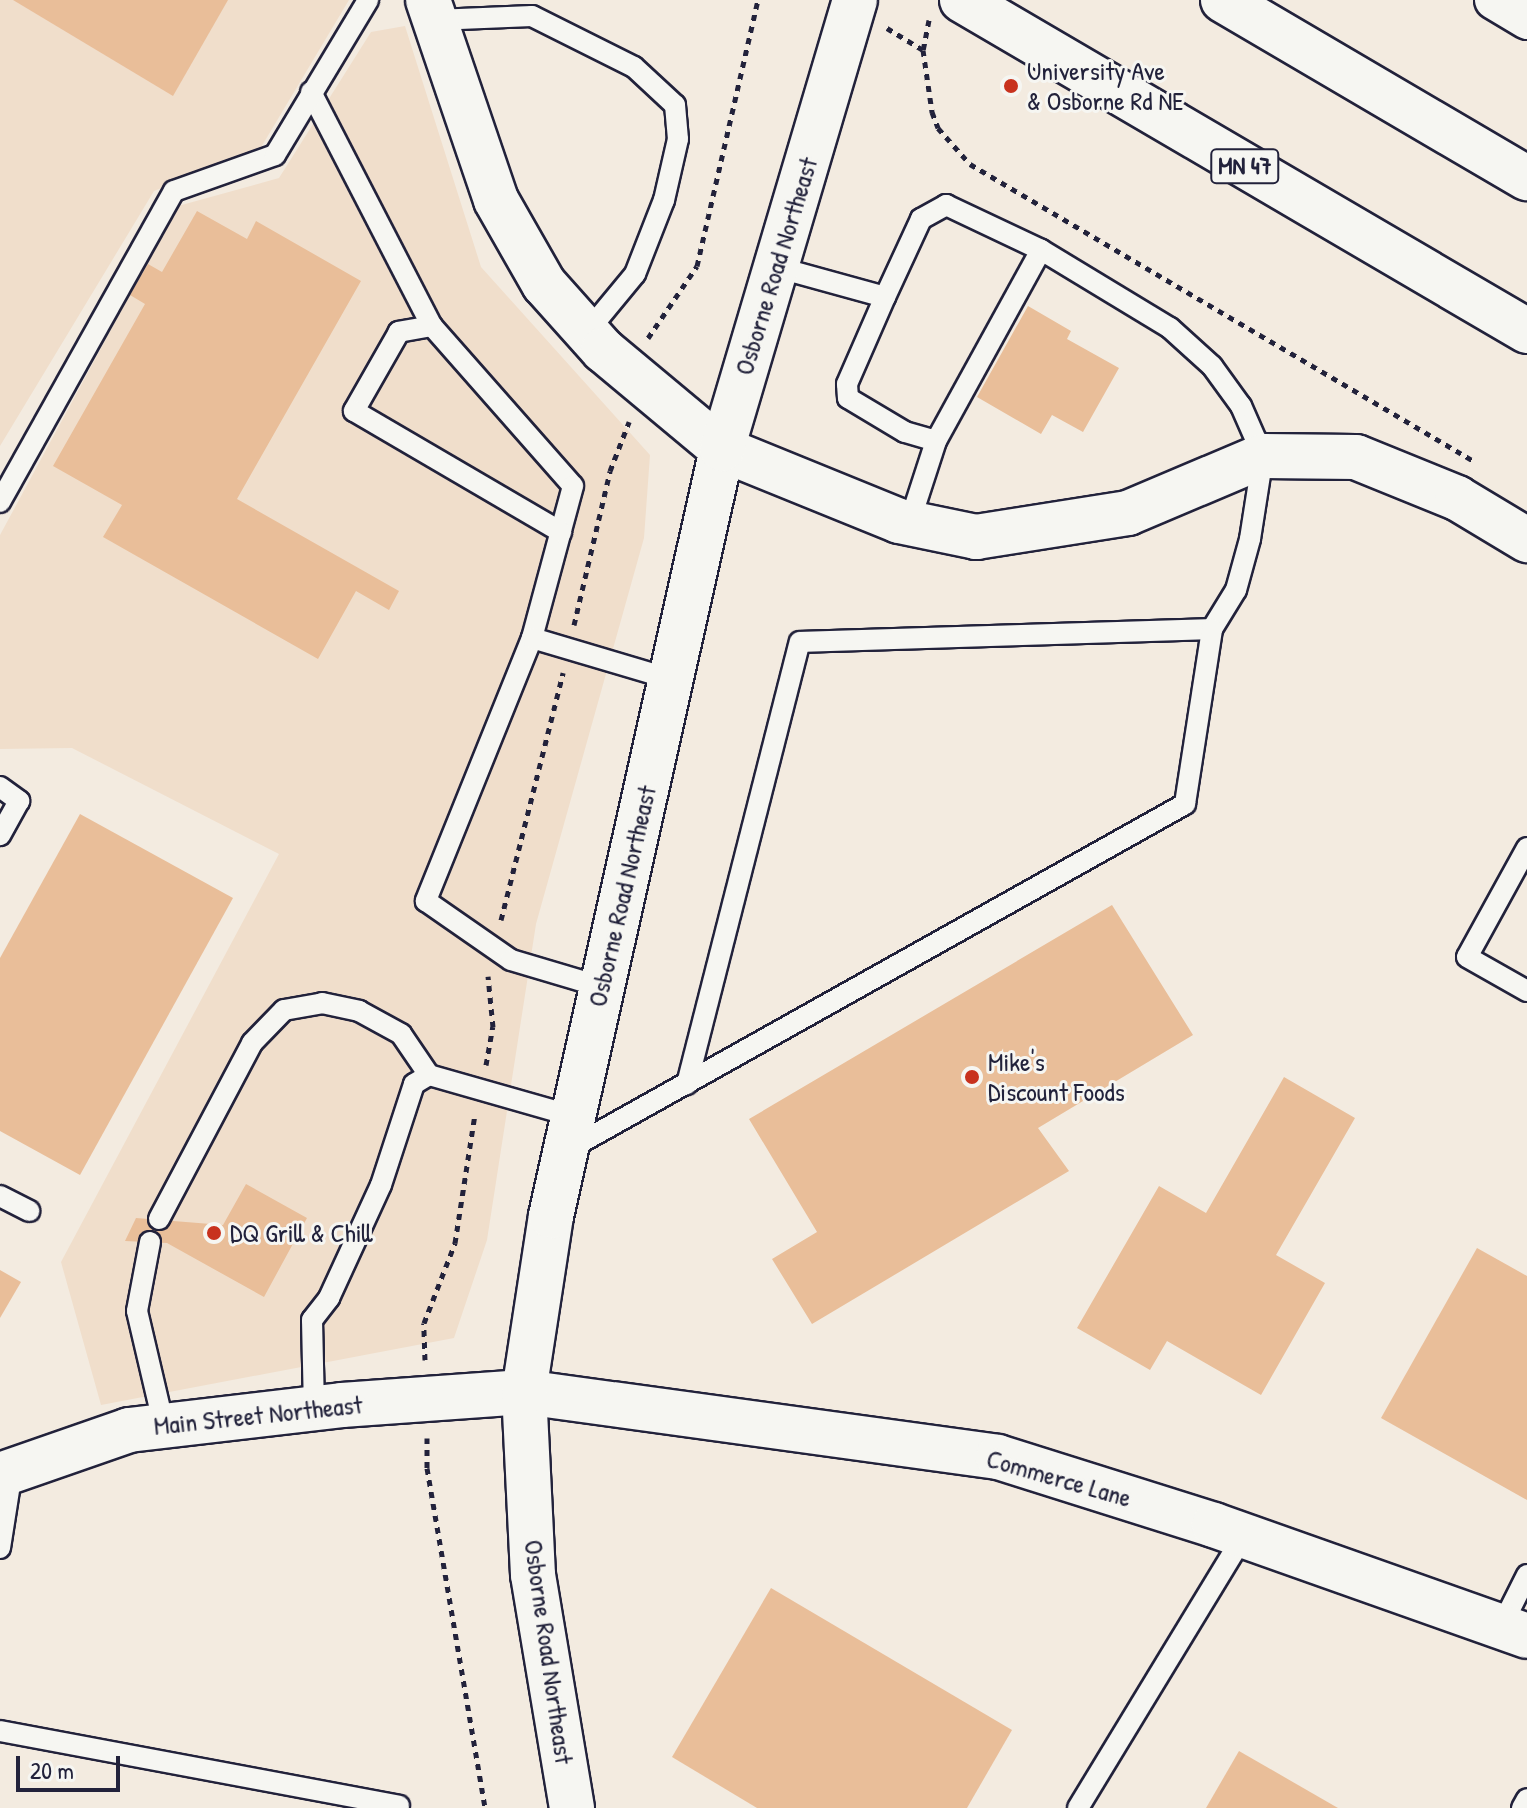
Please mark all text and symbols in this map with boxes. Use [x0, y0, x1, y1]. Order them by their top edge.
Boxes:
place label: University Ave & Osborne Rd NE [1027, 55, 1184, 116]
marker: University Ave & Osborne Rd NE [1002, 77, 1020, 95]
road number: MN 47 [1209, 146, 1281, 186]
street label: Osborne Road Northeast [728, 153, 824, 379]
street label: Osborne Road Northeast [581, 782, 663, 1010]
place label: Mike's Discount Foods [988, 1046, 1125, 1108]
marker: Mike's Discount Foods [963, 1068, 981, 1086]
place label: DQ Grill & Chill [230, 1217, 373, 1249]
marker: DQ Grill & Chill [205, 1224, 223, 1242]
street label: Main Street Northeast [152, 1389, 364, 1441]
street label: Commerce Lane [983, 1442, 1135, 1514]
street label: Osborne Road Northeast [518, 1538, 580, 1766]
scale bar [20, 1740, 124, 1790]
text: 20 m [30, 1754, 74, 1786]

